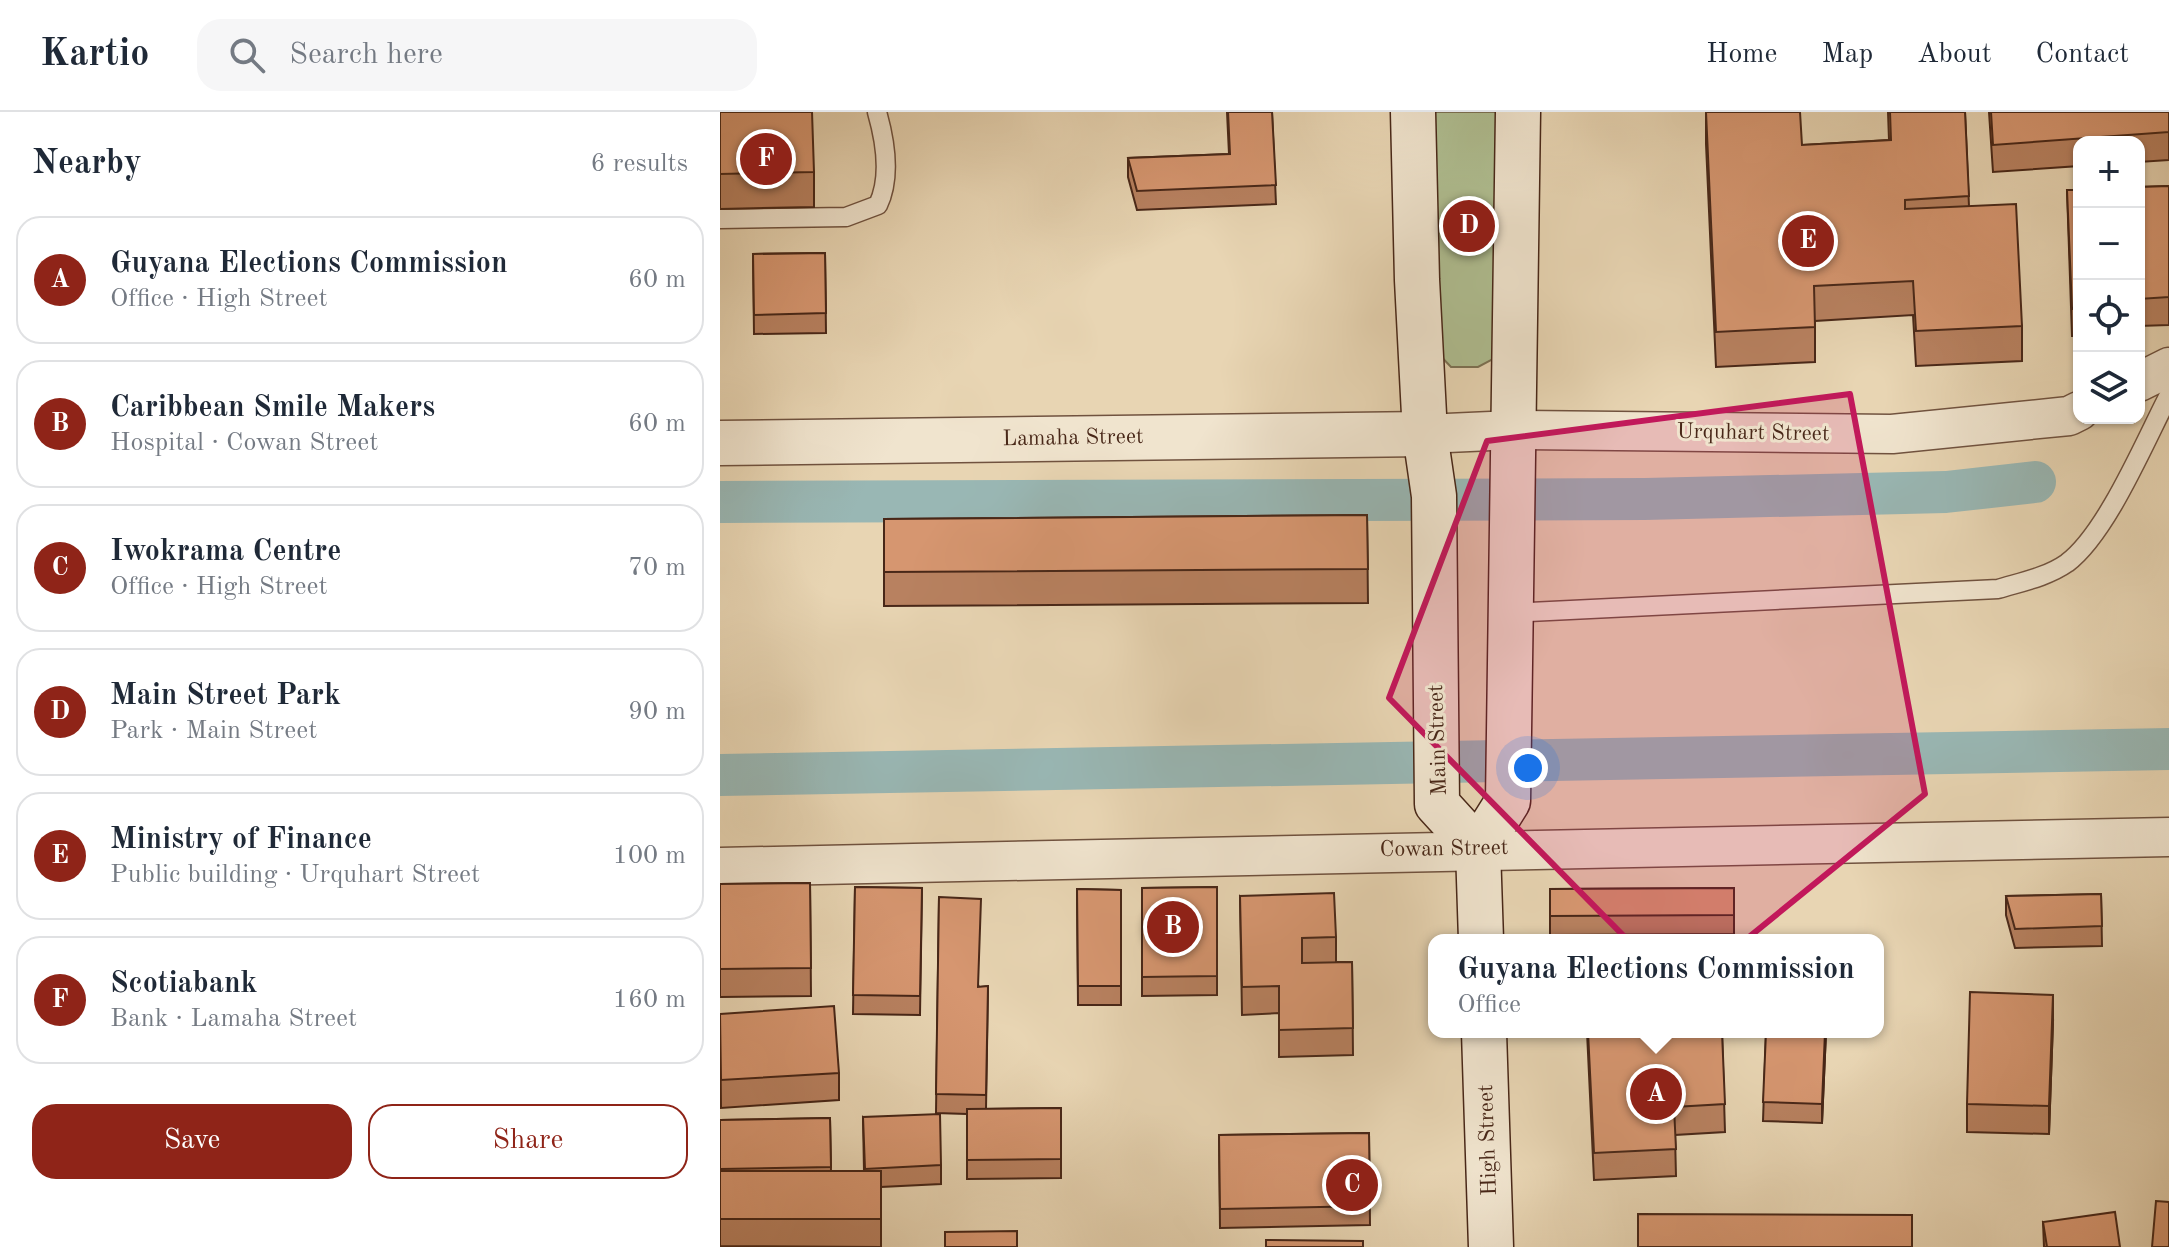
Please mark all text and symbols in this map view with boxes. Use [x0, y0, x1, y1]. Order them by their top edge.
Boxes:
search box [197, 19, 757, 91]
icon: search [225, 33, 269, 77]
text: Kartio [40, 36, 149, 74]
text: Search here [289, 40, 443, 70]
text: Home [1706, 41, 1777, 69]
text: Map [1821, 41, 1873, 69]
text: About [1917, 41, 1992, 69]
text: Contact [2036, 41, 2129, 69]
pin: F [740, 129, 792, 189]
map controls [2073, 136, 2145, 424]
button: + [2073, 136, 2145, 208]
text: Nearby [32, 147, 142, 181]
text: 6 results [590, 151, 688, 177]
pin: D [1443, 196, 1495, 256]
button: − [2073, 208, 2145, 280]
pin: E [1782, 211, 1834, 271]
text: Guyana Elections Commission [110, 249, 508, 279]
text: A [50, 267, 70, 293]
text: 60 m [628, 267, 686, 293]
button: locate [2073, 280, 2145, 352]
text: Office · High Street [110, 286, 328, 312]
button: layers [2073, 352, 2145, 424]
text: Caribbean Smile Makers [110, 393, 435, 423]
text: B [51, 411, 69, 437]
text: 60 m [628, 411, 686, 437]
street label: Urquhart Street [1676, 421, 1830, 445]
street label: Lamaha Street [1002, 426, 1144, 450]
text: Hospital · Cowan Street [110, 430, 378, 456]
text: Iwokrama Centre [110, 537, 341, 567]
text: C [51, 555, 69, 581]
text: 70 m [628, 555, 686, 581]
text: Office · High Street [110, 574, 328, 600]
text: Main Street Park [110, 681, 341, 711]
street label: Main Street [1425, 684, 1451, 796]
text: D [50, 699, 70, 725]
text: 90 m [628, 699, 686, 725]
text: Park · Main Street [110, 718, 317, 744]
your location [1508, 748, 1548, 788]
text: Ministry of Finance [110, 825, 372, 855]
street label: Cowan Street [1379, 837, 1509, 861]
text: E [51, 843, 69, 869]
text: 100 m [613, 843, 686, 869]
text: Public building · Urquhart Street [110, 862, 480, 888]
pin: B [1147, 897, 1199, 957]
popup [1428, 934, 1884, 1038]
text: Guyana Elections Commission [1457, 955, 1855, 985]
text: Scotiabank [110, 969, 257, 999]
text: F [51, 987, 69, 1013]
text: 160 m [613, 987, 686, 1013]
text: Office [1457, 992, 1521, 1018]
text: Bank · Lamaha Street [110, 1006, 357, 1032]
pin: A [1630, 1064, 1682, 1124]
street label: High Street [1475, 1084, 1501, 1196]
button: Save [32, 1104, 352, 1179]
button: Share [368, 1104, 688, 1179]
pin: C [1326, 1155, 1378, 1215]

